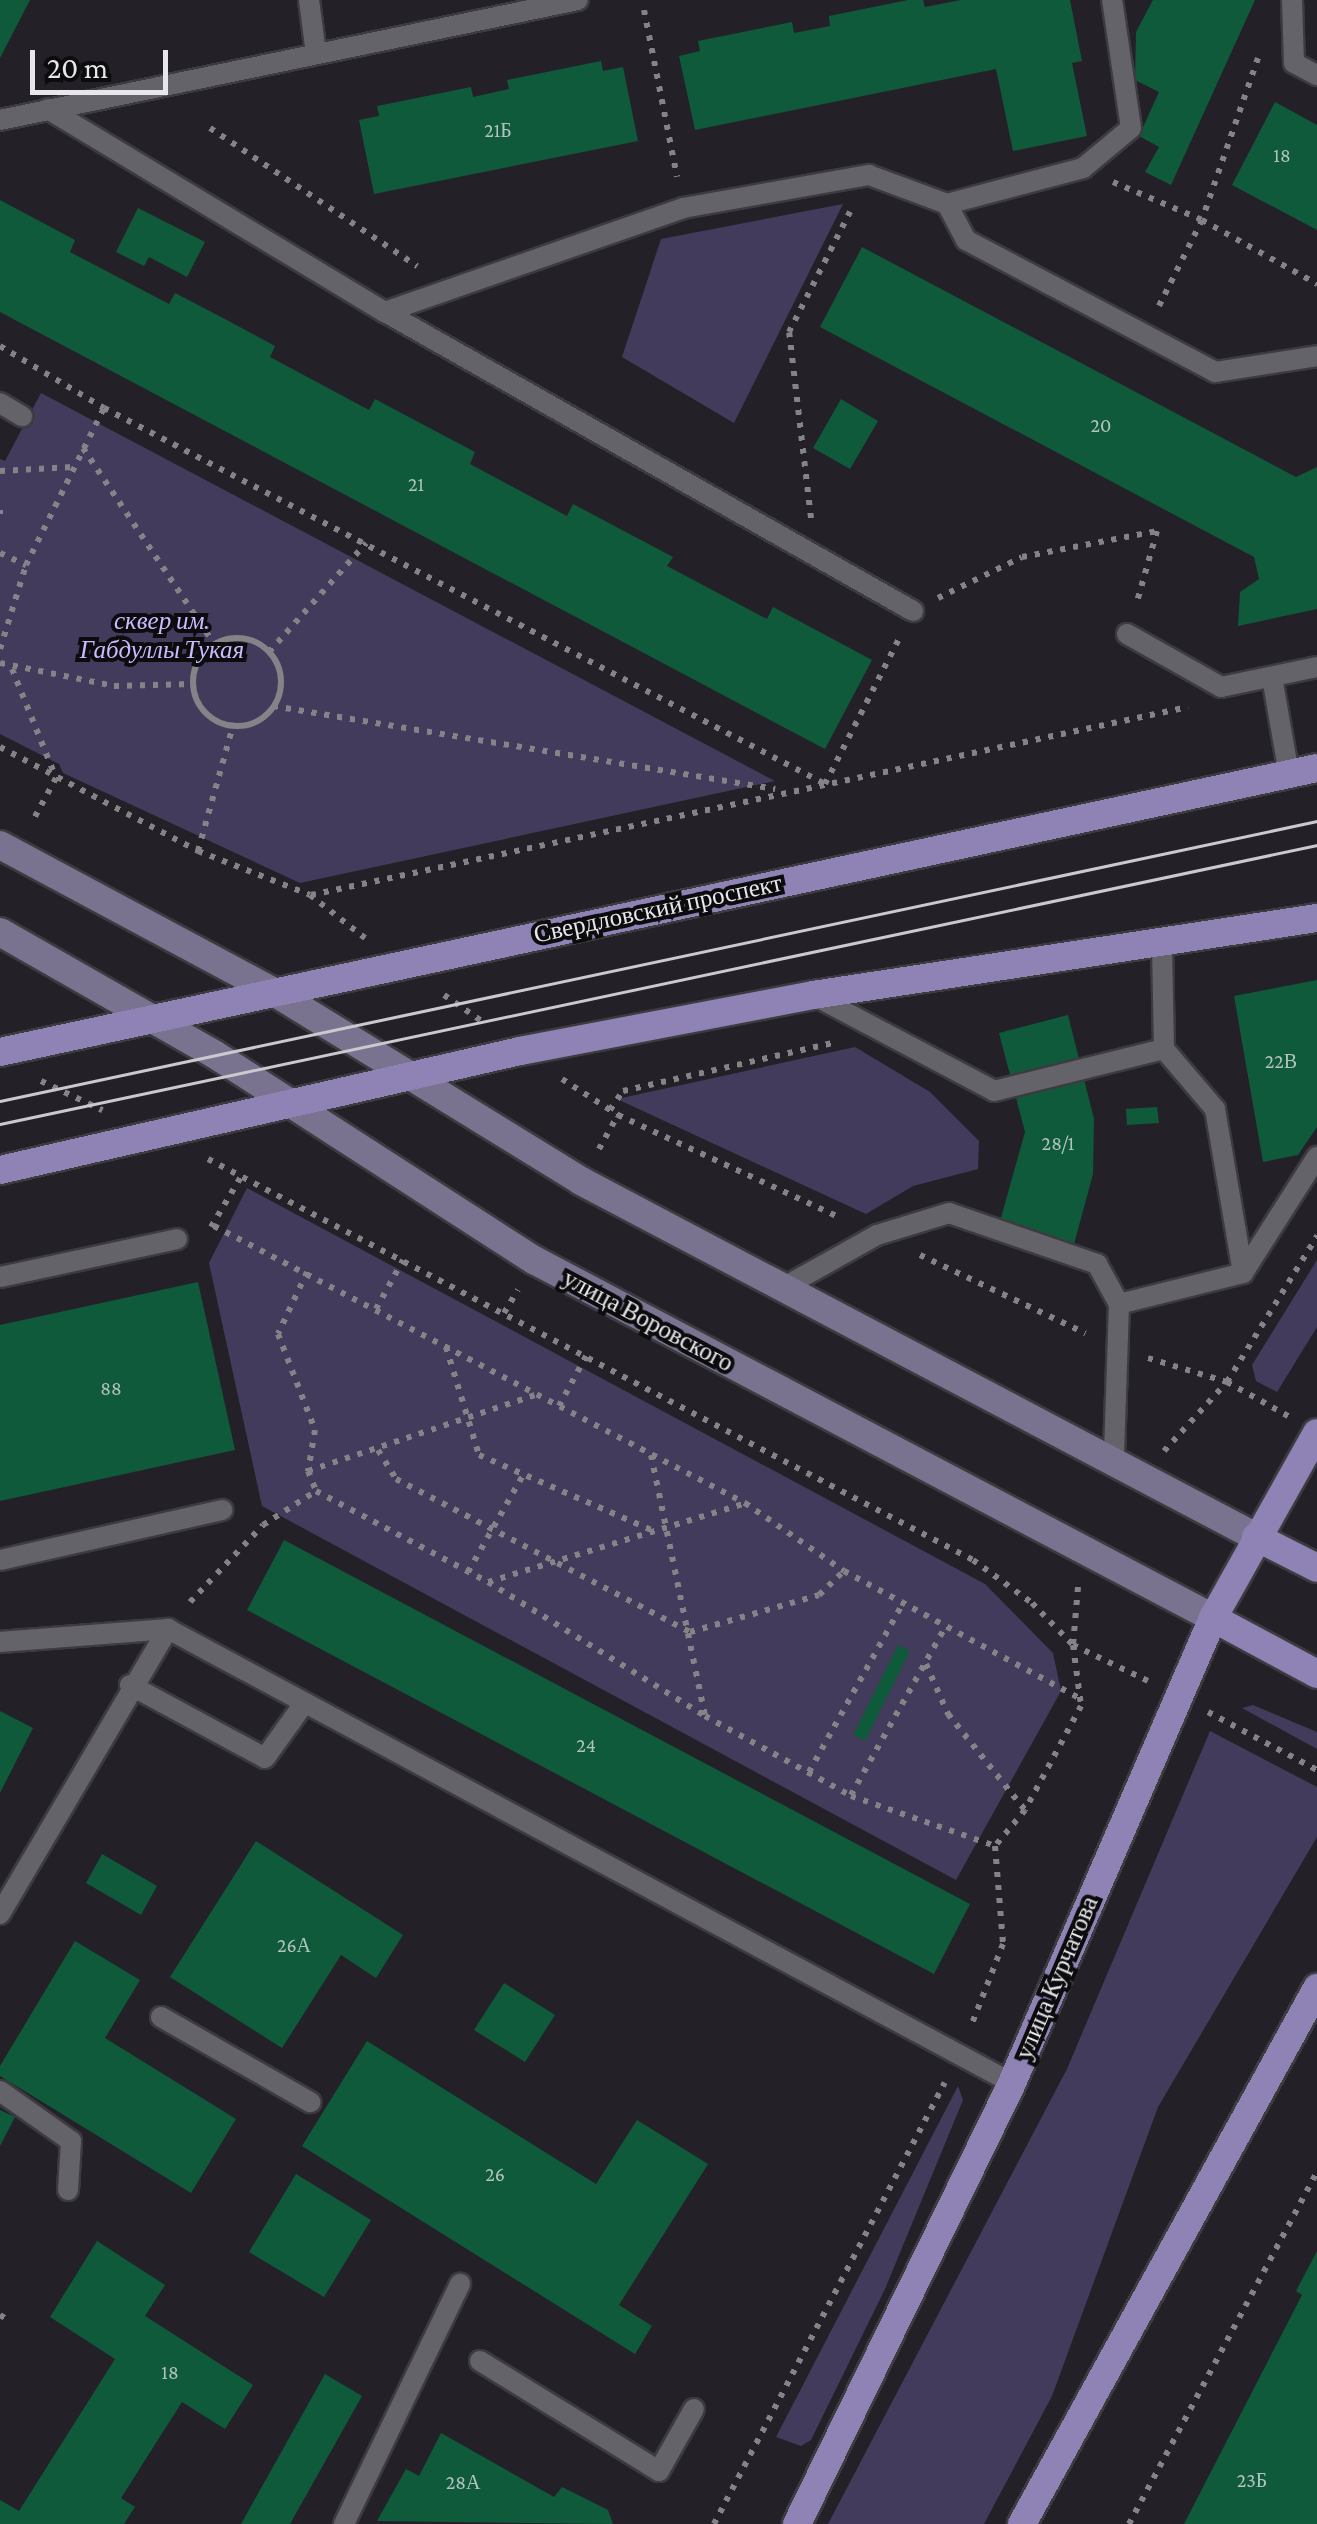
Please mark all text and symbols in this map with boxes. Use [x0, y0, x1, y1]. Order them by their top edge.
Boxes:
scale bar [35, 30, 172, 92]
text: 20 m [47, 51, 108, 84]
house number: 21Б [484, 118, 512, 142]
house number: 18 [1273, 143, 1291, 167]
house number: 20 [1091, 413, 1111, 437]
house number: 21 [408, 472, 424, 496]
park label: сквер им. Габдуллы Тукая [80, 607, 244, 666]
street label: Свердловский проспект [531, 868, 785, 950]
house number: 22В [1265, 1049, 1297, 1073]
house number: 28/1 [1042, 1131, 1074, 1155]
street label: улица Воровского [558, 1263, 738, 1379]
house number: 88 [100, 1376, 122, 1400]
house number: 24 [576, 1733, 596, 1757]
street label: улица Курчатова [1009, 1892, 1105, 2064]
house number: 26А [277, 1933, 311, 1957]
house number: 26 [485, 2162, 505, 2186]
house number: 18 [161, 2360, 179, 2384]
house number: 23Б [1237, 2468, 1267, 2492]
house number: 28А [446, 2470, 480, 2494]

